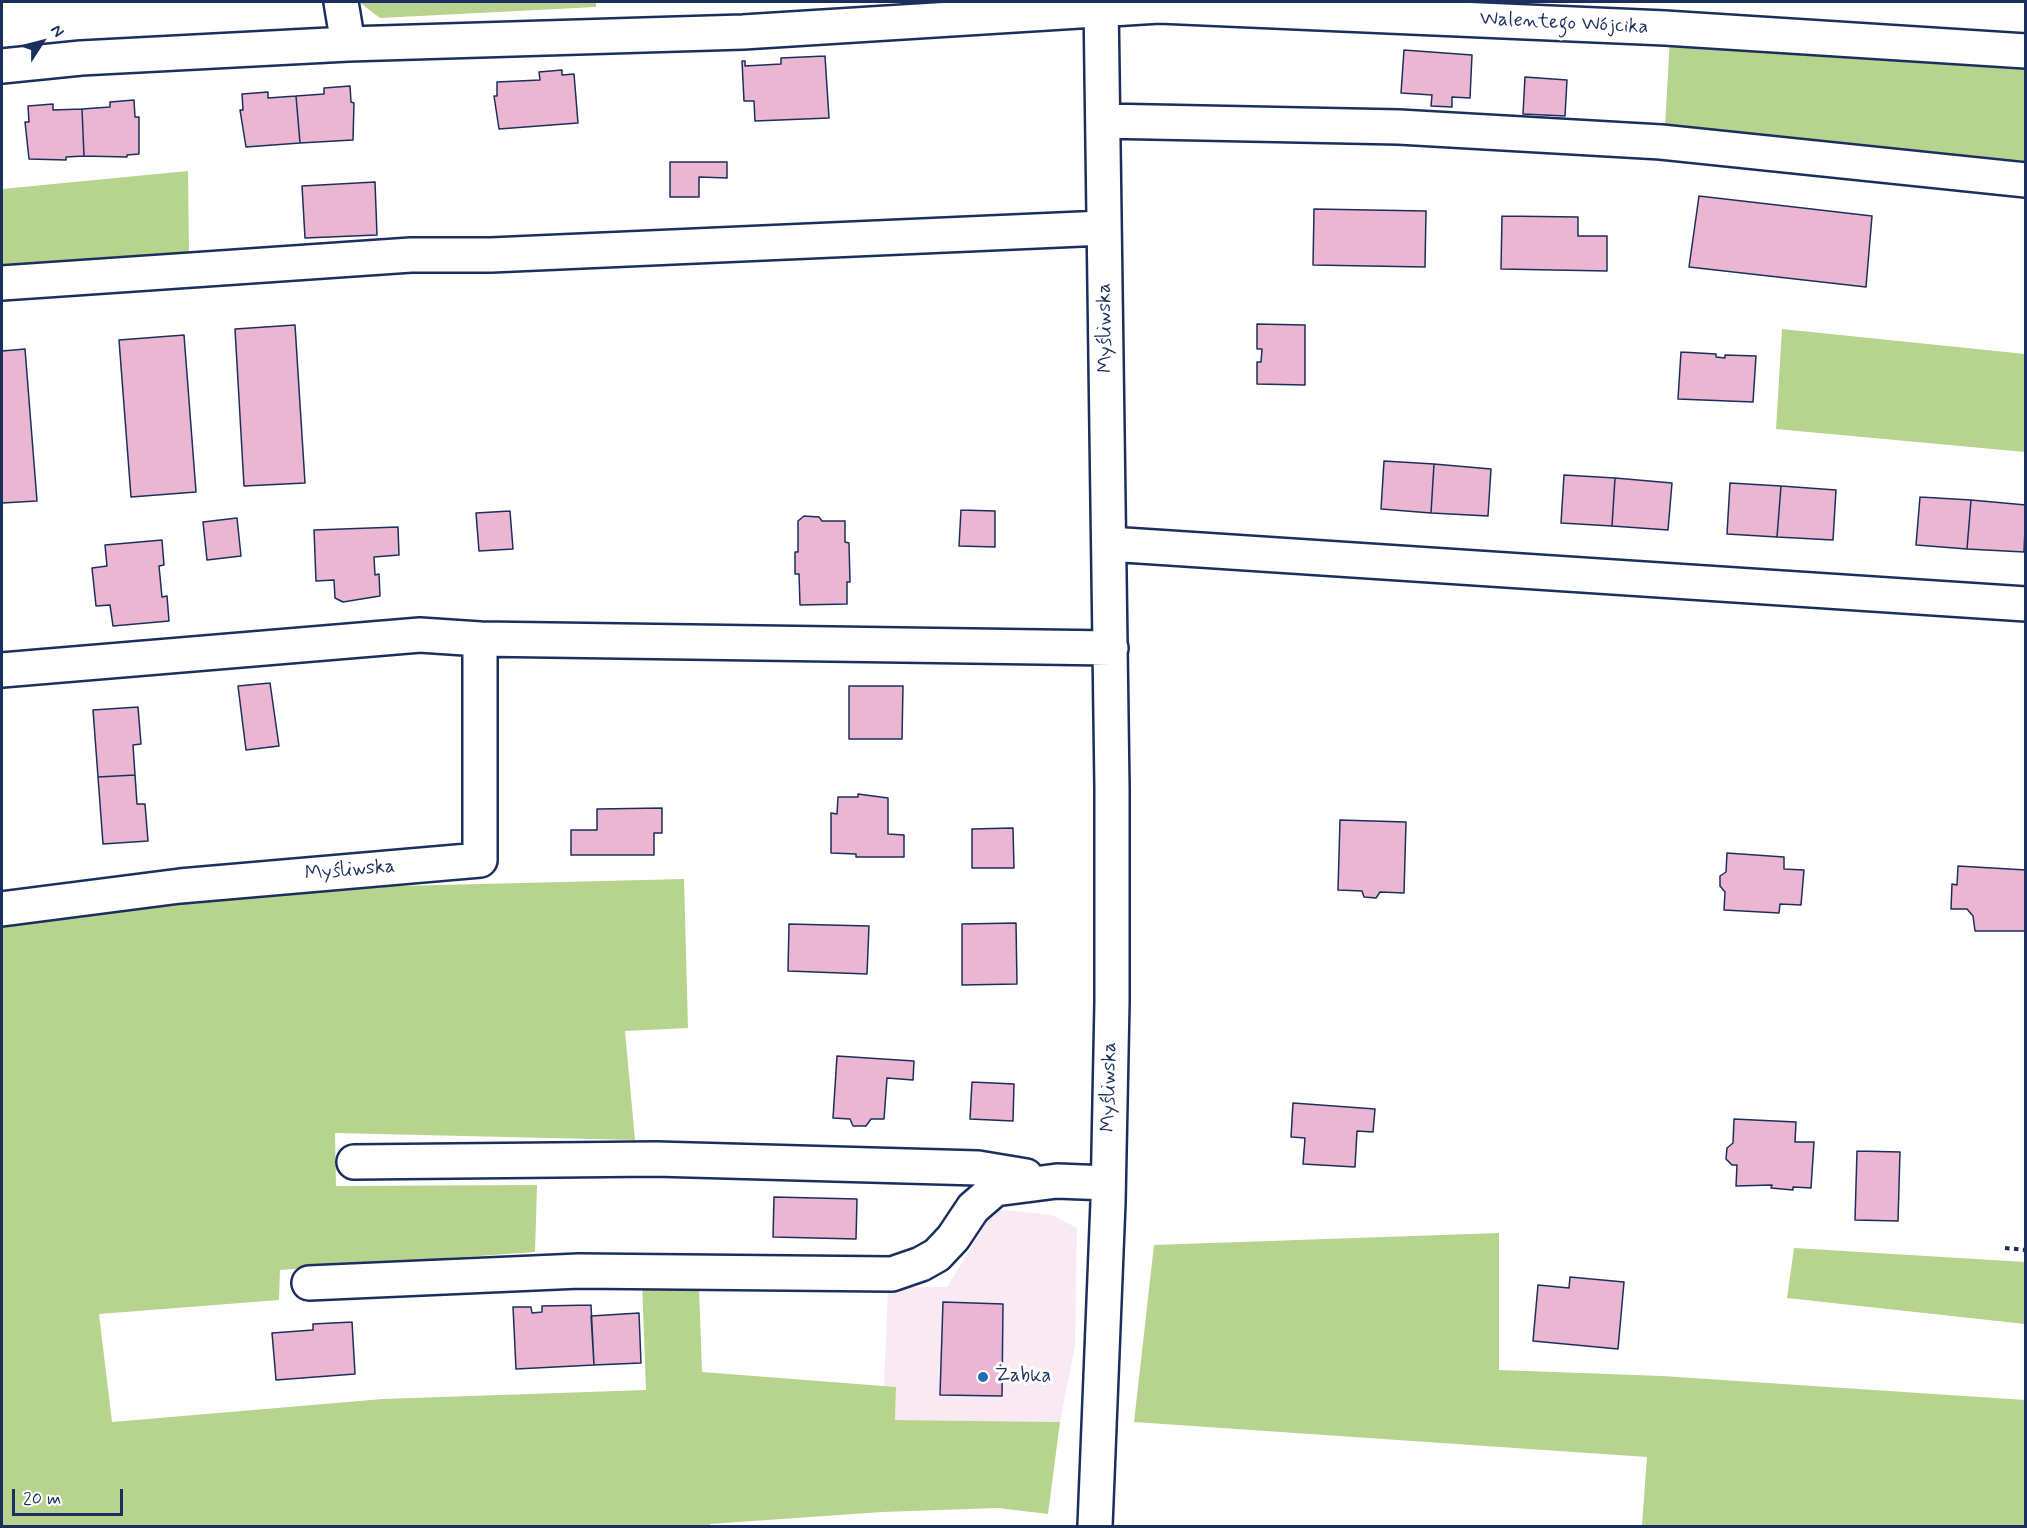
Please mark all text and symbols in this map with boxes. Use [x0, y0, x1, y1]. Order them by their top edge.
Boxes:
street label: Walentego Wójcika [1479, 8, 1649, 40]
north arrow [12, 12, 72, 72]
text: N [45, 21, 69, 42]
street label: Myśliwska [1093, 283, 1119, 373]
street label: Myśliwska [304, 855, 396, 887]
street label: Myśliwska [1097, 1042, 1123, 1132]
place label: Żabka [995, 1365, 1051, 1389]
marker: Żabka [976, 1370, 990, 1384]
scale bar [15, 1477, 126, 1515]
text: 20 m [23, 1487, 61, 1511]

